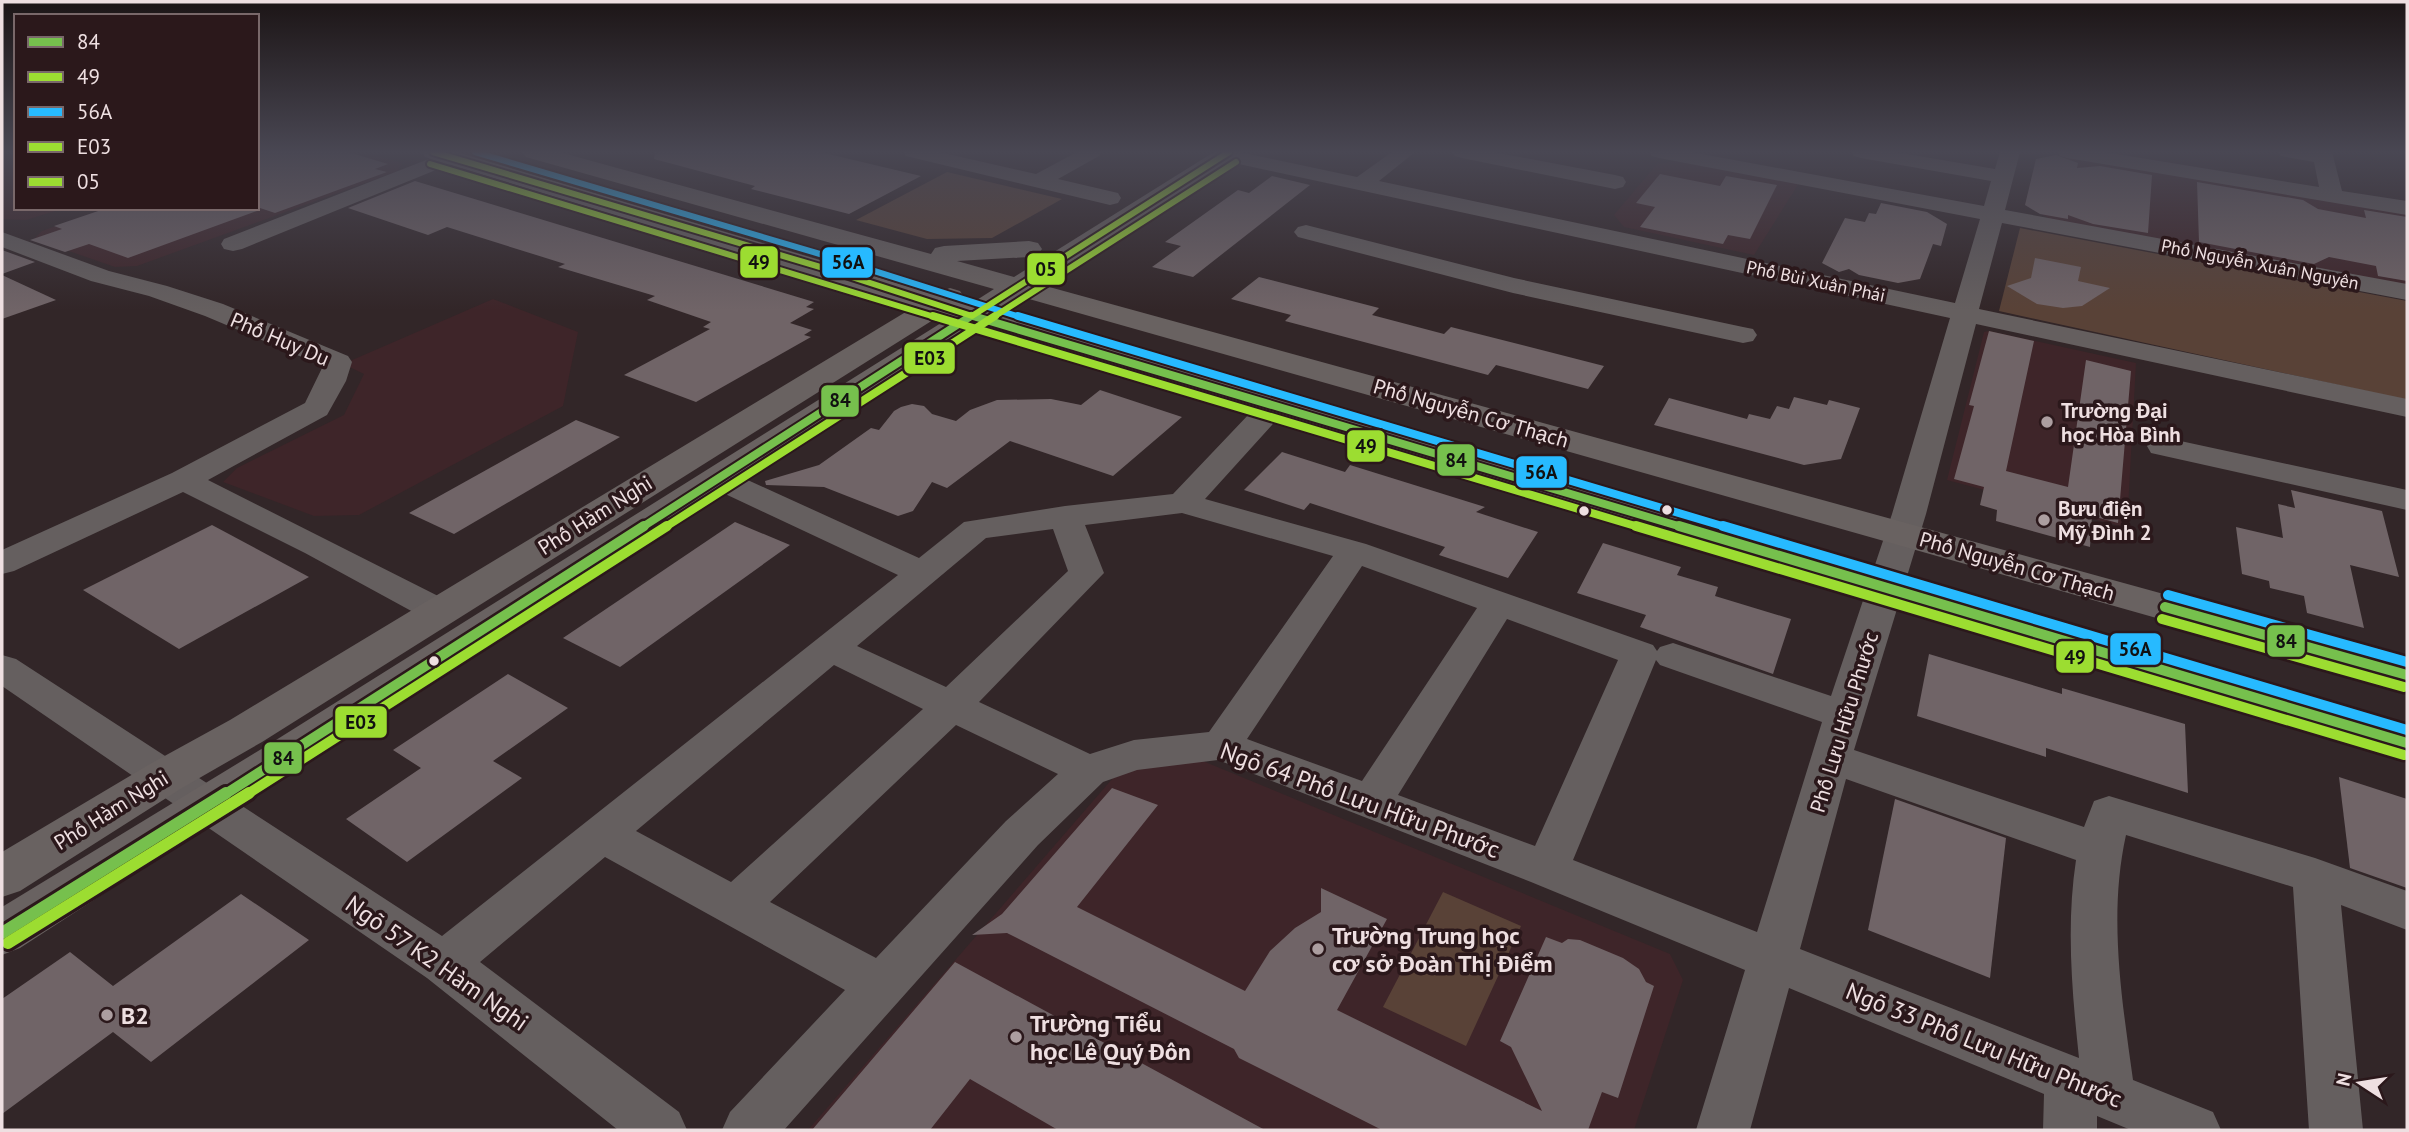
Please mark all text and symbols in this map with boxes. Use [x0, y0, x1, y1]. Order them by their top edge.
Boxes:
legend [14, 14, 259, 210]
text: 84 [77, 28, 100, 55]
text: 49 [77, 63, 100, 90]
text: 56A [77, 98, 113, 125]
text: E03 [77, 133, 111, 160]
text: 05 [77, 168, 100, 195]
street label: Phố Nguyễn Xuân Nguyên [2159, 234, 2361, 294]
line badge: 49 [739, 245, 779, 279]
line badge: 56A [821, 246, 874, 279]
text: 49 [748, 250, 770, 274]
text: 56A [831, 250, 865, 274]
line badge: 05 [1026, 252, 1066, 286]
street label: Phố Bùi Xuân Phái [1745, 255, 1887, 307]
text: 05 [1035, 257, 1057, 281]
street label: Phố Huy Du [226, 306, 334, 372]
line badge: E03 [903, 341, 956, 375]
text: E03 [914, 346, 946, 370]
street label: Phố Nguyễn Cơ Thạch [1370, 372, 1572, 454]
line badge: 84 [820, 384, 860, 418]
text: 84 [829, 388, 851, 412]
place label: Trường Đại học Hòa Bình [2061, 397, 2181, 448]
marker: Trường Đại học Hòa Bình [2039, 414, 2055, 430]
line badge: 49 [1346, 429, 1386, 463]
text: 49 [1355, 434, 1377, 458]
line badge: 84 [1436, 443, 1476, 477]
text: 84 [1445, 448, 1467, 472]
line badge: 56A [1515, 455, 1568, 489]
text: 56A [1524, 460, 1558, 484]
street label: Phố Hàm Nghi [533, 469, 657, 561]
place label: Bưu điện Mỹ Đình 2 [2058, 495, 2152, 546]
unlabelled marker [1660, 503, 1674, 517]
unlabelled marker [1577, 504, 1591, 518]
marker: Bưu điện Mỹ Đình 2 [2036, 512, 2052, 528]
street label: Phố Nguyễn Cơ Thạch [1916, 525, 2118, 607]
line badge: 84 [2266, 624, 2306, 658]
street label: Phố Lưu Hữu Phước [1804, 628, 1884, 816]
text: 84 [2275, 629, 2297, 653]
line badge: 56A [2109, 632, 2162, 666]
text: 56A [2118, 637, 2152, 661]
line badge: 49 [2055, 640, 2095, 674]
text: 49 [2064, 645, 2086, 669]
unlabelled marker [427, 654, 441, 668]
line badge: E03 [334, 705, 388, 739]
text: E03 [345, 710, 377, 734]
street label: Ngõ 64 Phố Lưu Hữu Phước [1216, 735, 1504, 865]
line badge: 84 [263, 741, 303, 775]
text: 84 [272, 746, 294, 770]
street label: Phố Hàm Nghi [49, 764, 173, 856]
street label: Ngõ 57 K2 Hàm Nghi [340, 888, 534, 1038]
place label: Trường Trung học cơ sở Đoàn Thị Điểm [1332, 920, 1553, 979]
marker: Trường Trung học cơ sở Đoàn Thị Điểm [1310, 941, 1326, 957]
street label: Ngõ 33 Phố Lưu Hữu Phước [1841, 975, 2127, 1115]
place label: B2 [121, 1000, 149, 1031]
marker: B2 [99, 1007, 115, 1023]
place label: Trường Tiểu học Lê Quý Đôn [1030, 1008, 1191, 1067]
marker: Trường Tiểu học Lê Quý Đôn [1008, 1029, 1024, 1045]
north arrow [2325, 1048, 2395, 1118]
text: N [2330, 1071, 2356, 1088]

